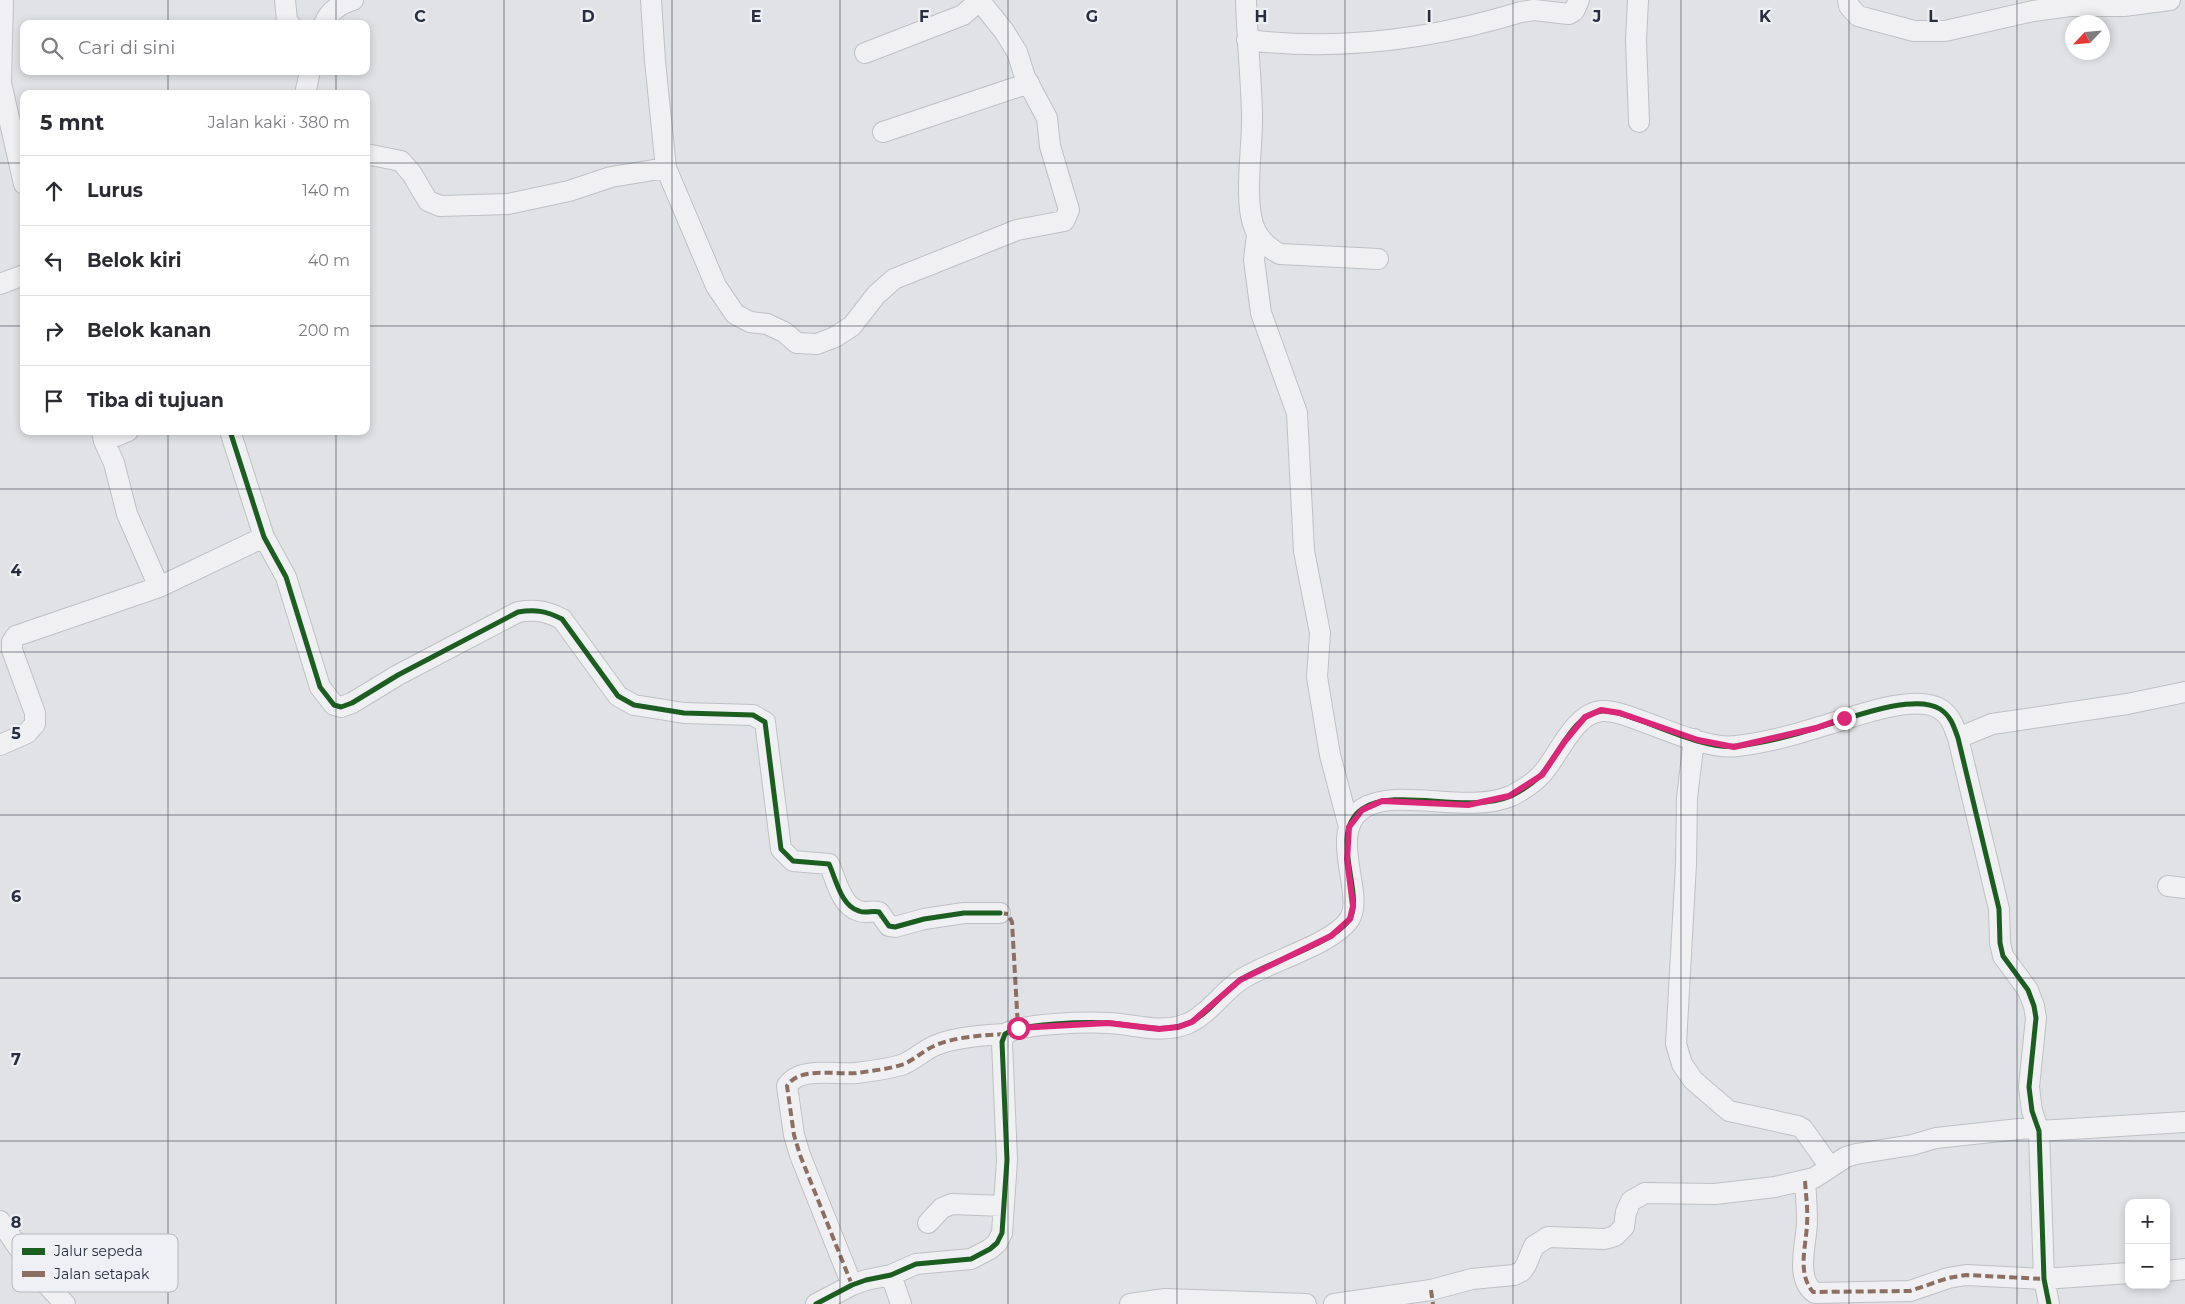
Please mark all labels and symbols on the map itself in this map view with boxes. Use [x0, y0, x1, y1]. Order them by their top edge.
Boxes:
text: C [414, 7, 426, 26]
text: D [581, 7, 595, 26]
text: E [751, 7, 761, 26]
text: F [919, 7, 929, 26]
text: G [1086, 7, 1098, 26]
text: H [1255, 7, 1267, 26]
text: I [1426, 7, 1432, 26]
text: J [1592, 7, 1601, 26]
text: K [1759, 7, 1772, 26]
text: L [1928, 7, 1938, 26]
north arrow [2065, 15, 2110, 60]
text: 4 [10, 561, 22, 580]
route end [1833, 707, 1856, 730]
text: 5 [11, 724, 21, 743]
text: 6 [11, 887, 21, 906]
route start [1007, 1017, 1030, 1040]
text: 7 [11, 1050, 21, 1069]
text: 8 [11, 1213, 21, 1232]
legend [12, 1234, 178, 1292]
text: Jalur sepeda [53, 1242, 143, 1260]
text: Jalan setapak [53, 1265, 150, 1283]

